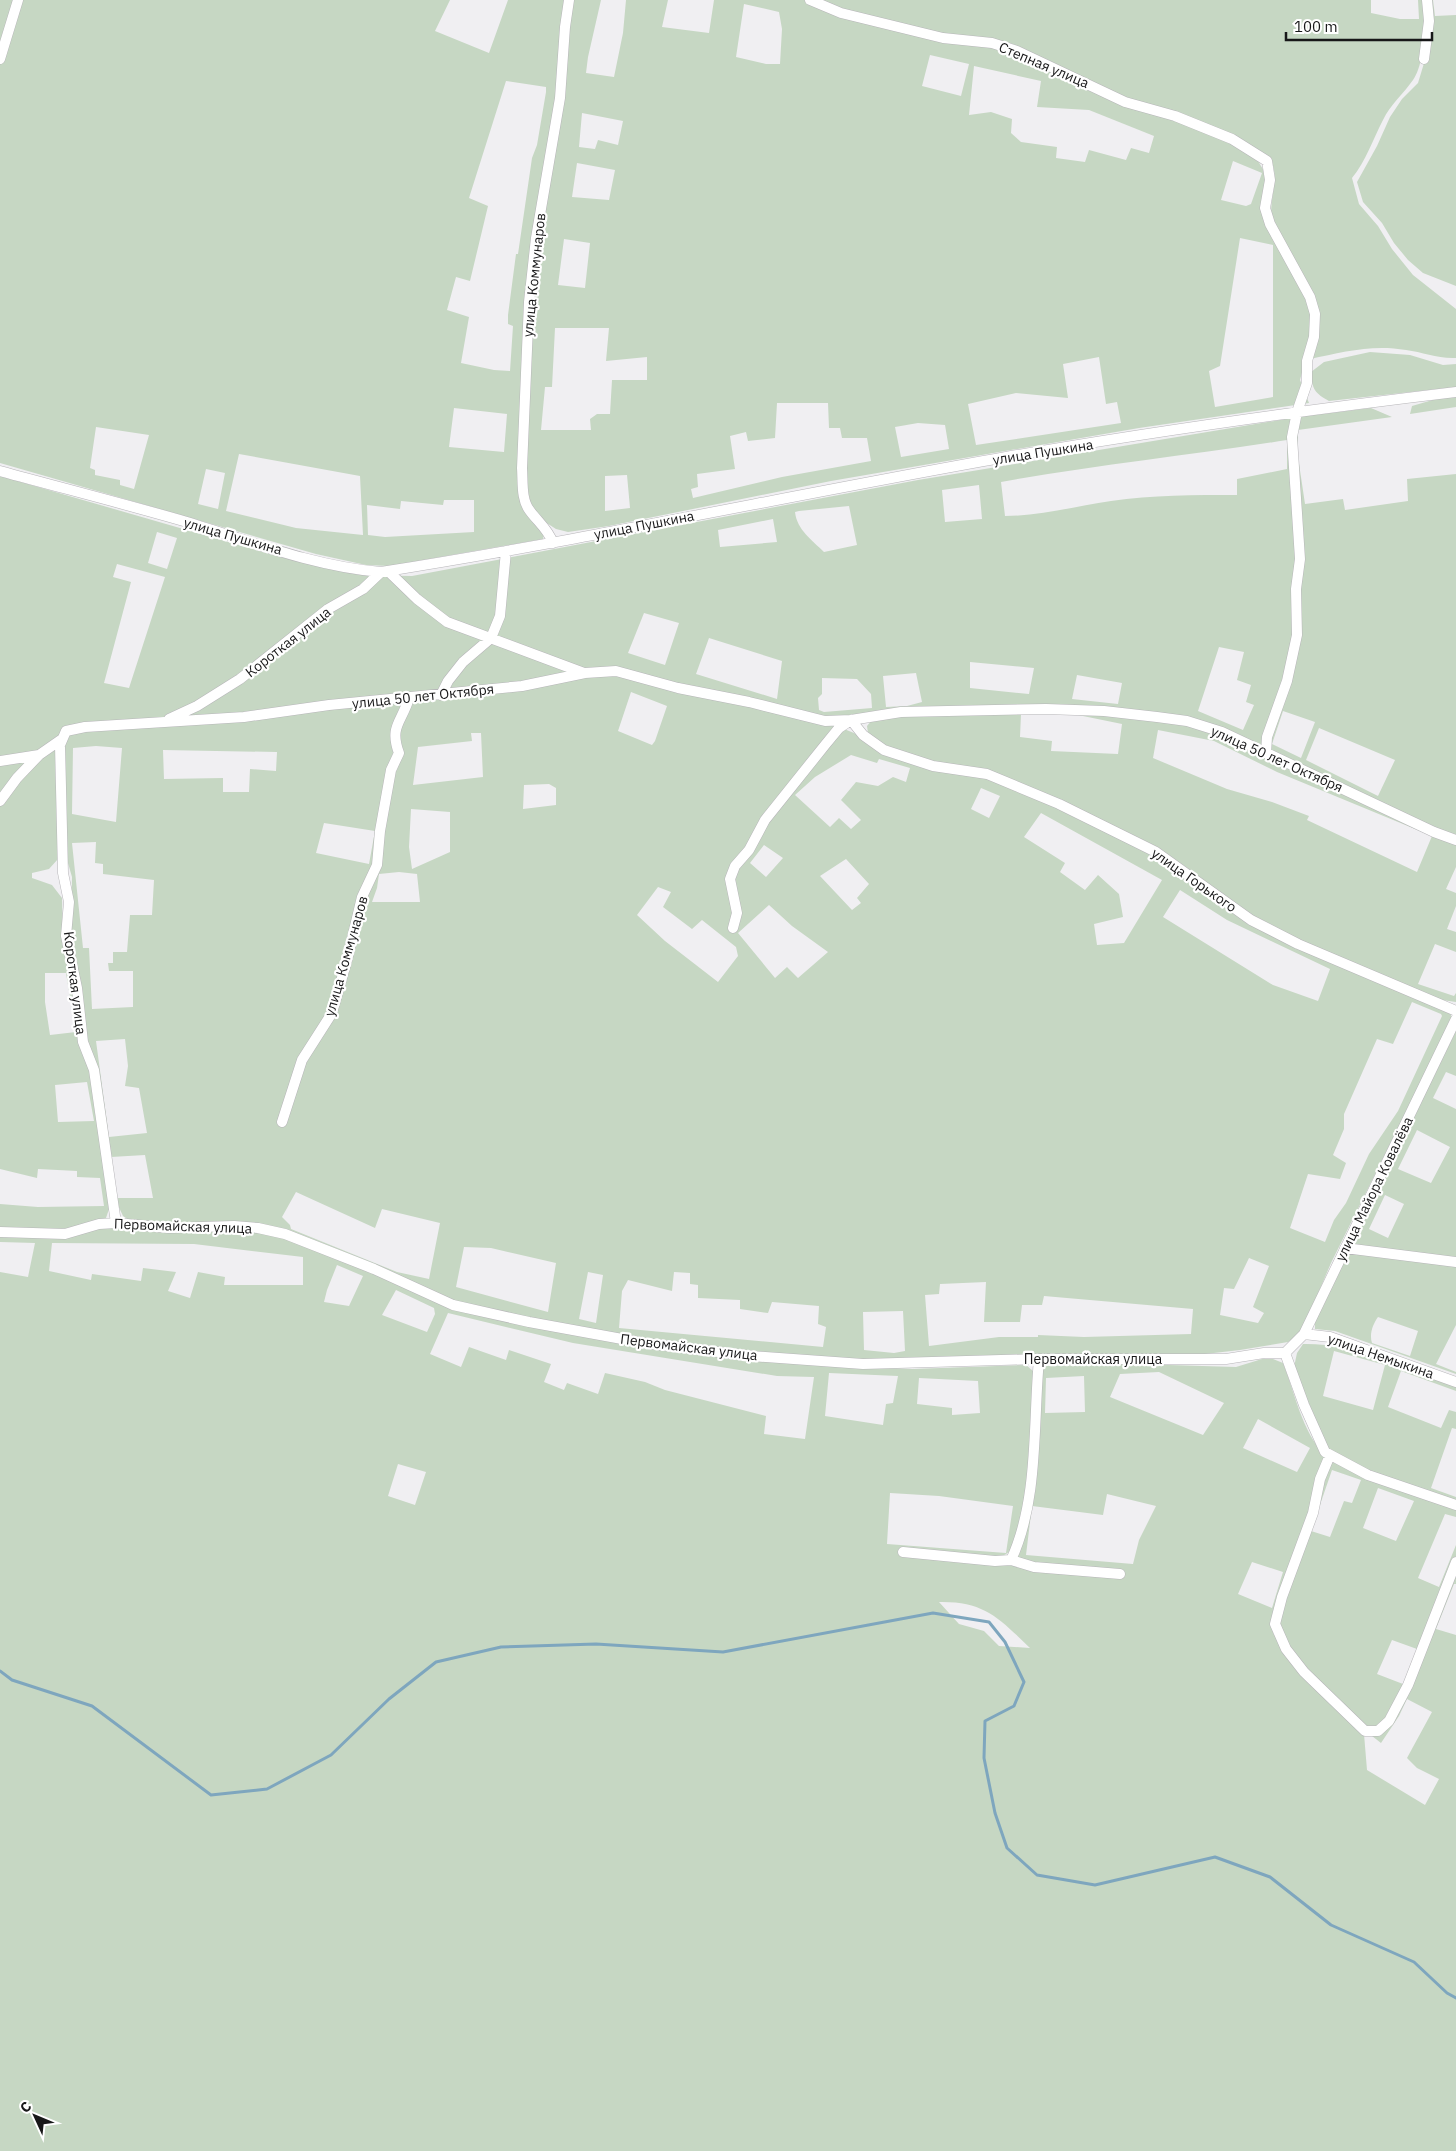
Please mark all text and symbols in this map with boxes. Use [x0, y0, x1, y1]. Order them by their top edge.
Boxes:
scale bar [1286, 10, 1432, 42]
text: 100 m [1294, 17, 1338, 36]
street label: Степная улица [996, 38, 1092, 92]
street label: улица Коммунаров [519, 212, 549, 338]
street label: улица Пушкина [991, 435, 1095, 469]
street label: улица Пушкина [592, 506, 696, 544]
street label: улица Пушкина [182, 513, 285, 559]
street label: Короткая улица [242, 603, 335, 681]
street label: улица 50 лет Октября [351, 680, 495, 712]
street label: улица 50 лет Октября [1208, 722, 1346, 796]
street label: улица Горького [1148, 844, 1240, 916]
street label: улица Коммунаров [320, 894, 372, 1018]
street label: Короткая улица [60, 930, 90, 1036]
street label: улица Майора Ковалёва [1331, 1113, 1417, 1264]
street label: Первомайская улица [114, 1215, 253, 1237]
street label: улица Немыкина [1325, 1329, 1437, 1383]
street label: Первомайская улица [619, 1330, 759, 1364]
street label: Первомайская улица [1024, 1350, 1163, 1368]
north arrow [10, 2091, 60, 2141]
text: С [16, 2097, 35, 2117]

